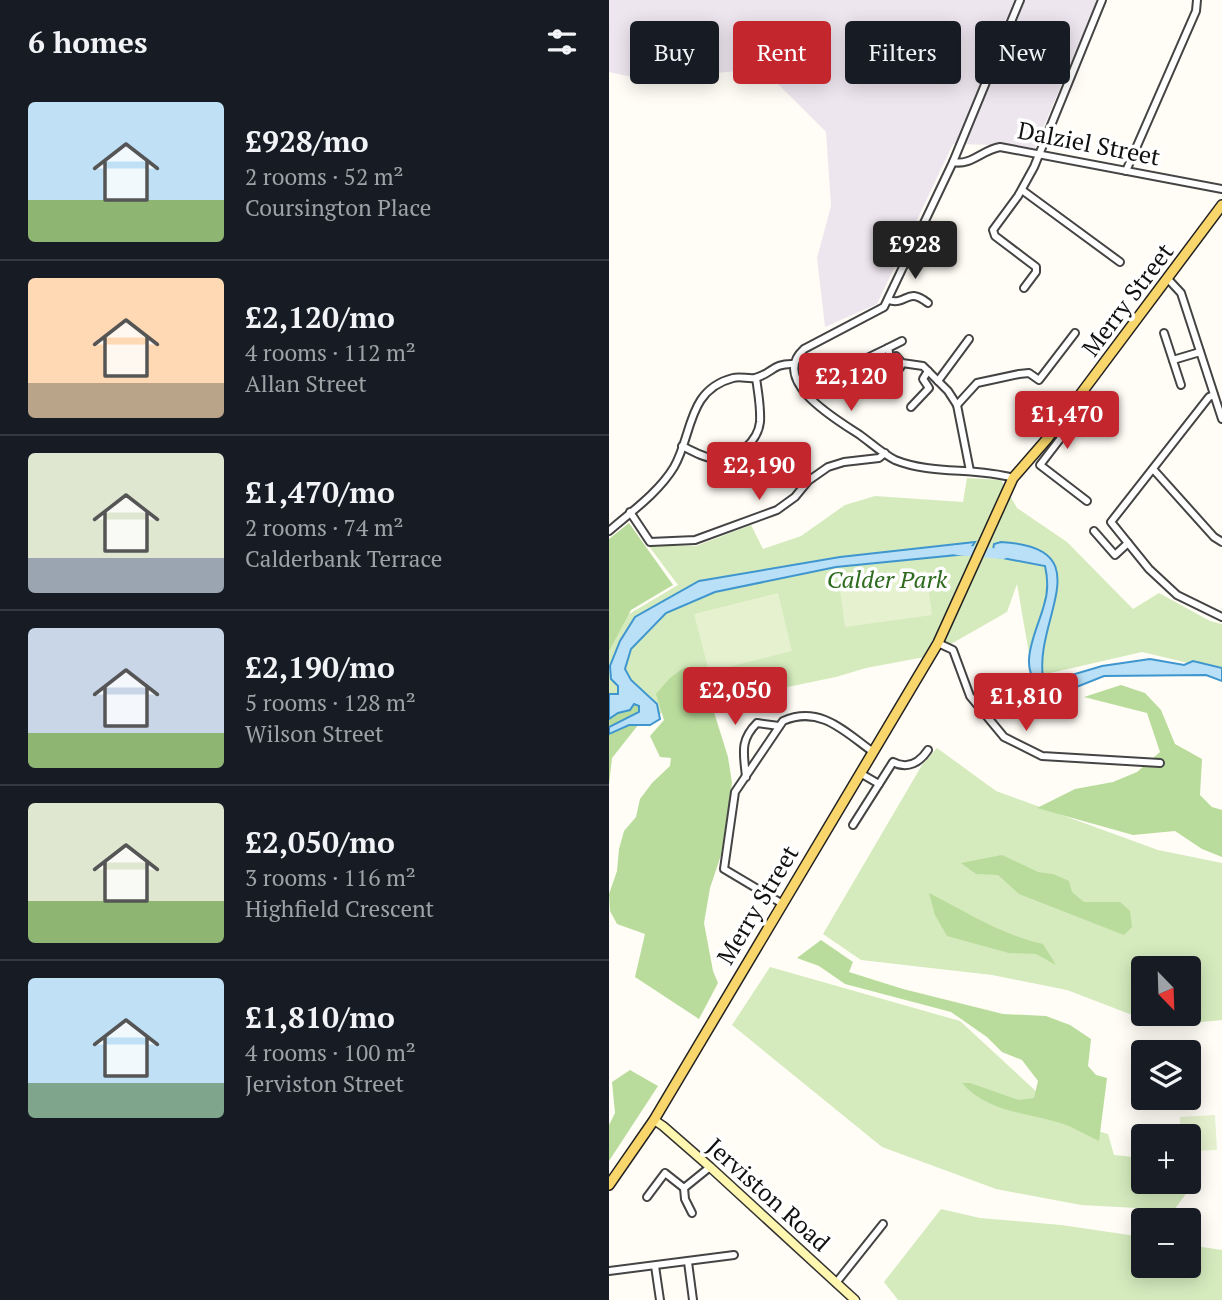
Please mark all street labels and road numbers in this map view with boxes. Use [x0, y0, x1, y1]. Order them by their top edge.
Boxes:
street label: Dalziel Street [1015, 114, 1163, 173]
street label: Merry Street [1074, 236, 1180, 362]
street label: Merry Street [709, 839, 805, 970]
street label: Jerviston Road [700, 1130, 837, 1258]

